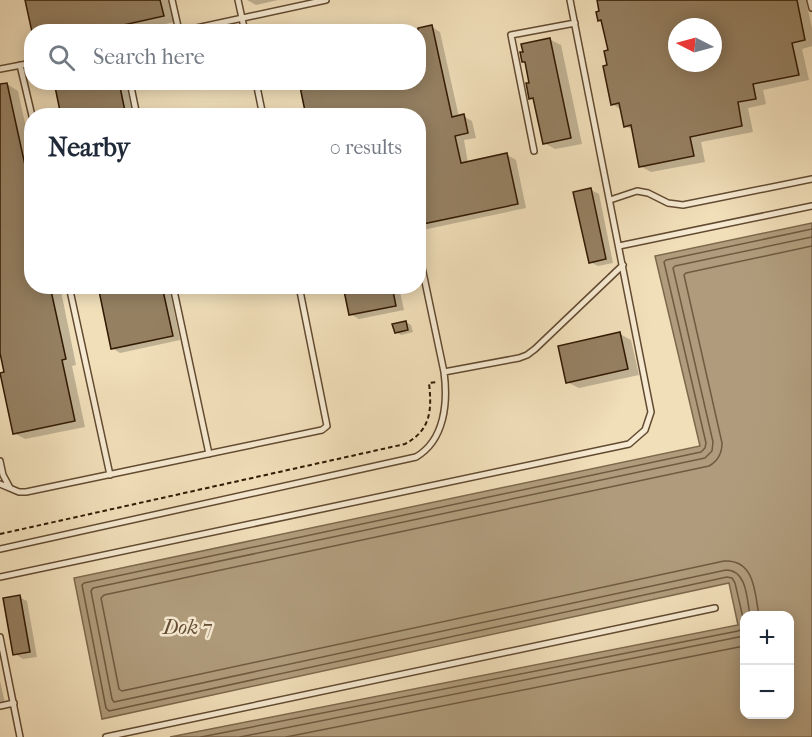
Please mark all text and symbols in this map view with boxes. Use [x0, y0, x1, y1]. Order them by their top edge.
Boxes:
north arrow [668, 18, 722, 72]
search box [24, 24, 426, 90]
icon: search [45, 41, 78, 74]
text: Search here [93, 44, 205, 70]
text: Nearby [48, 132, 130, 163]
text: 0 results [330, 136, 402, 159]
map controls [740, 611, 794, 719]
button: + [740, 611, 794, 665]
water label: Dok 7 [161, 615, 213, 639]
button: − [740, 665, 794, 719]

